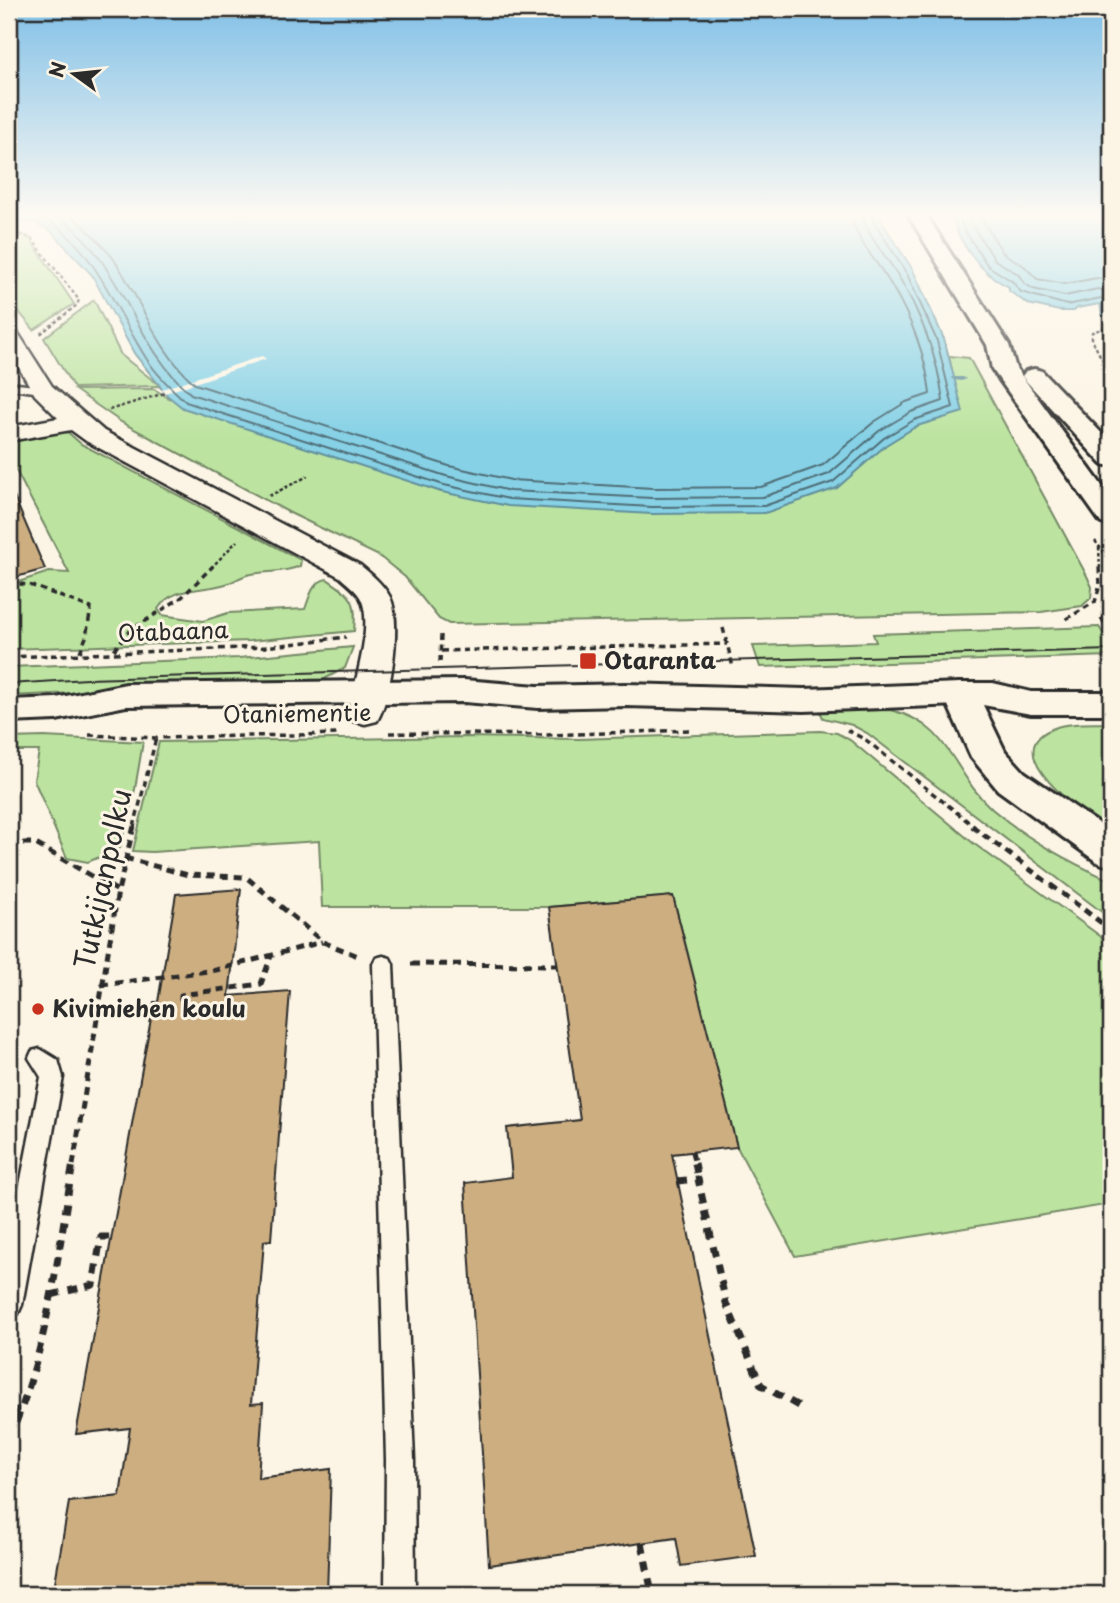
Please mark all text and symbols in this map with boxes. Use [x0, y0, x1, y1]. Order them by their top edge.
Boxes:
north arrow [38, 38, 108, 108]
text: N [41, 58, 72, 80]
street label: Otabaana [117, 611, 229, 650]
place label: Otaranta [604, 642, 716, 677]
marker: Otaranta [578, 651, 598, 671]
street label: Otaniementie [222, 694, 371, 731]
street label: Tutkijanpolku [61, 785, 142, 973]
place label: Kivimiehen koulu [52, 990, 246, 1025]
marker: Kivimiehen koulu [30, 1001, 46, 1017]

